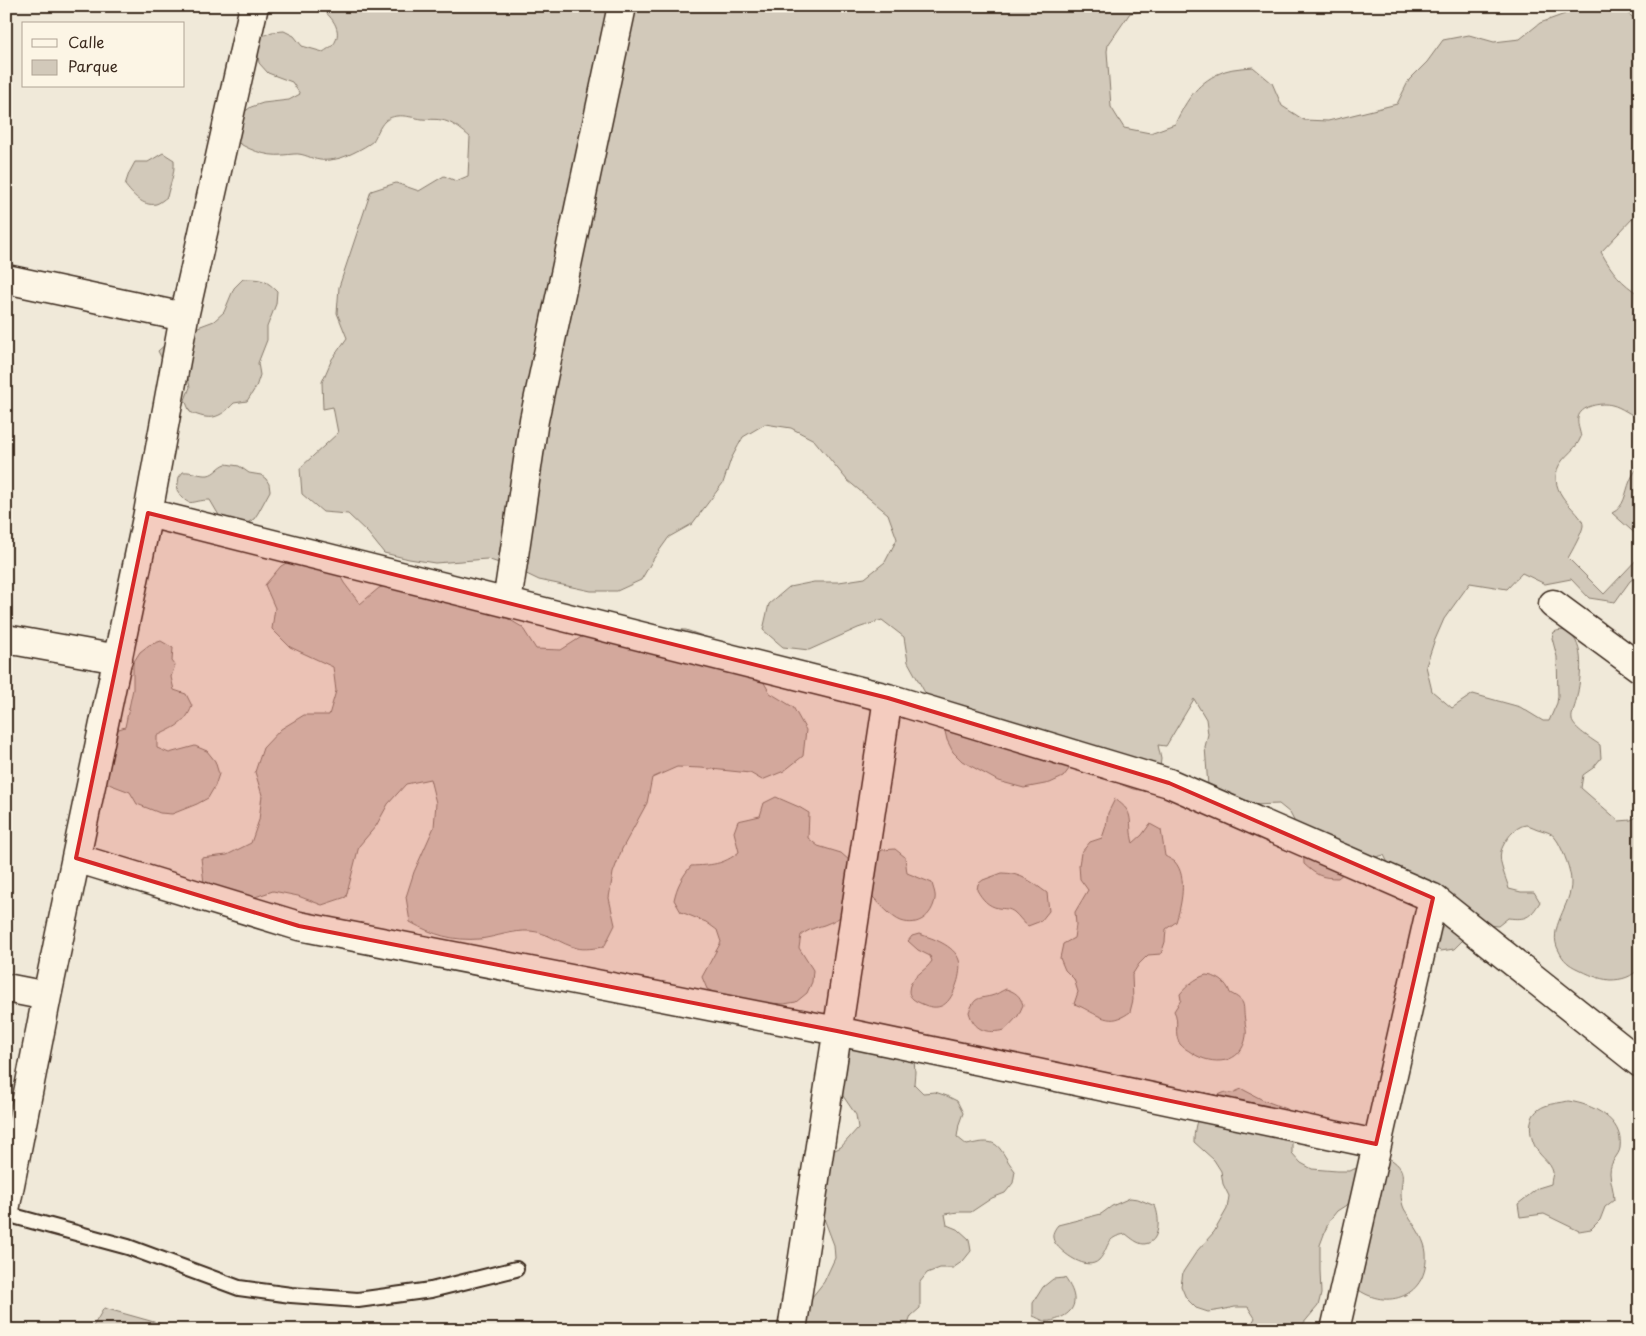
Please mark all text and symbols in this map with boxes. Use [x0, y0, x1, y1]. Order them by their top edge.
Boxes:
legend [22, 22, 185, 88]
text: Calle [68, 30, 105, 53]
text: Parque [68, 54, 118, 77]

